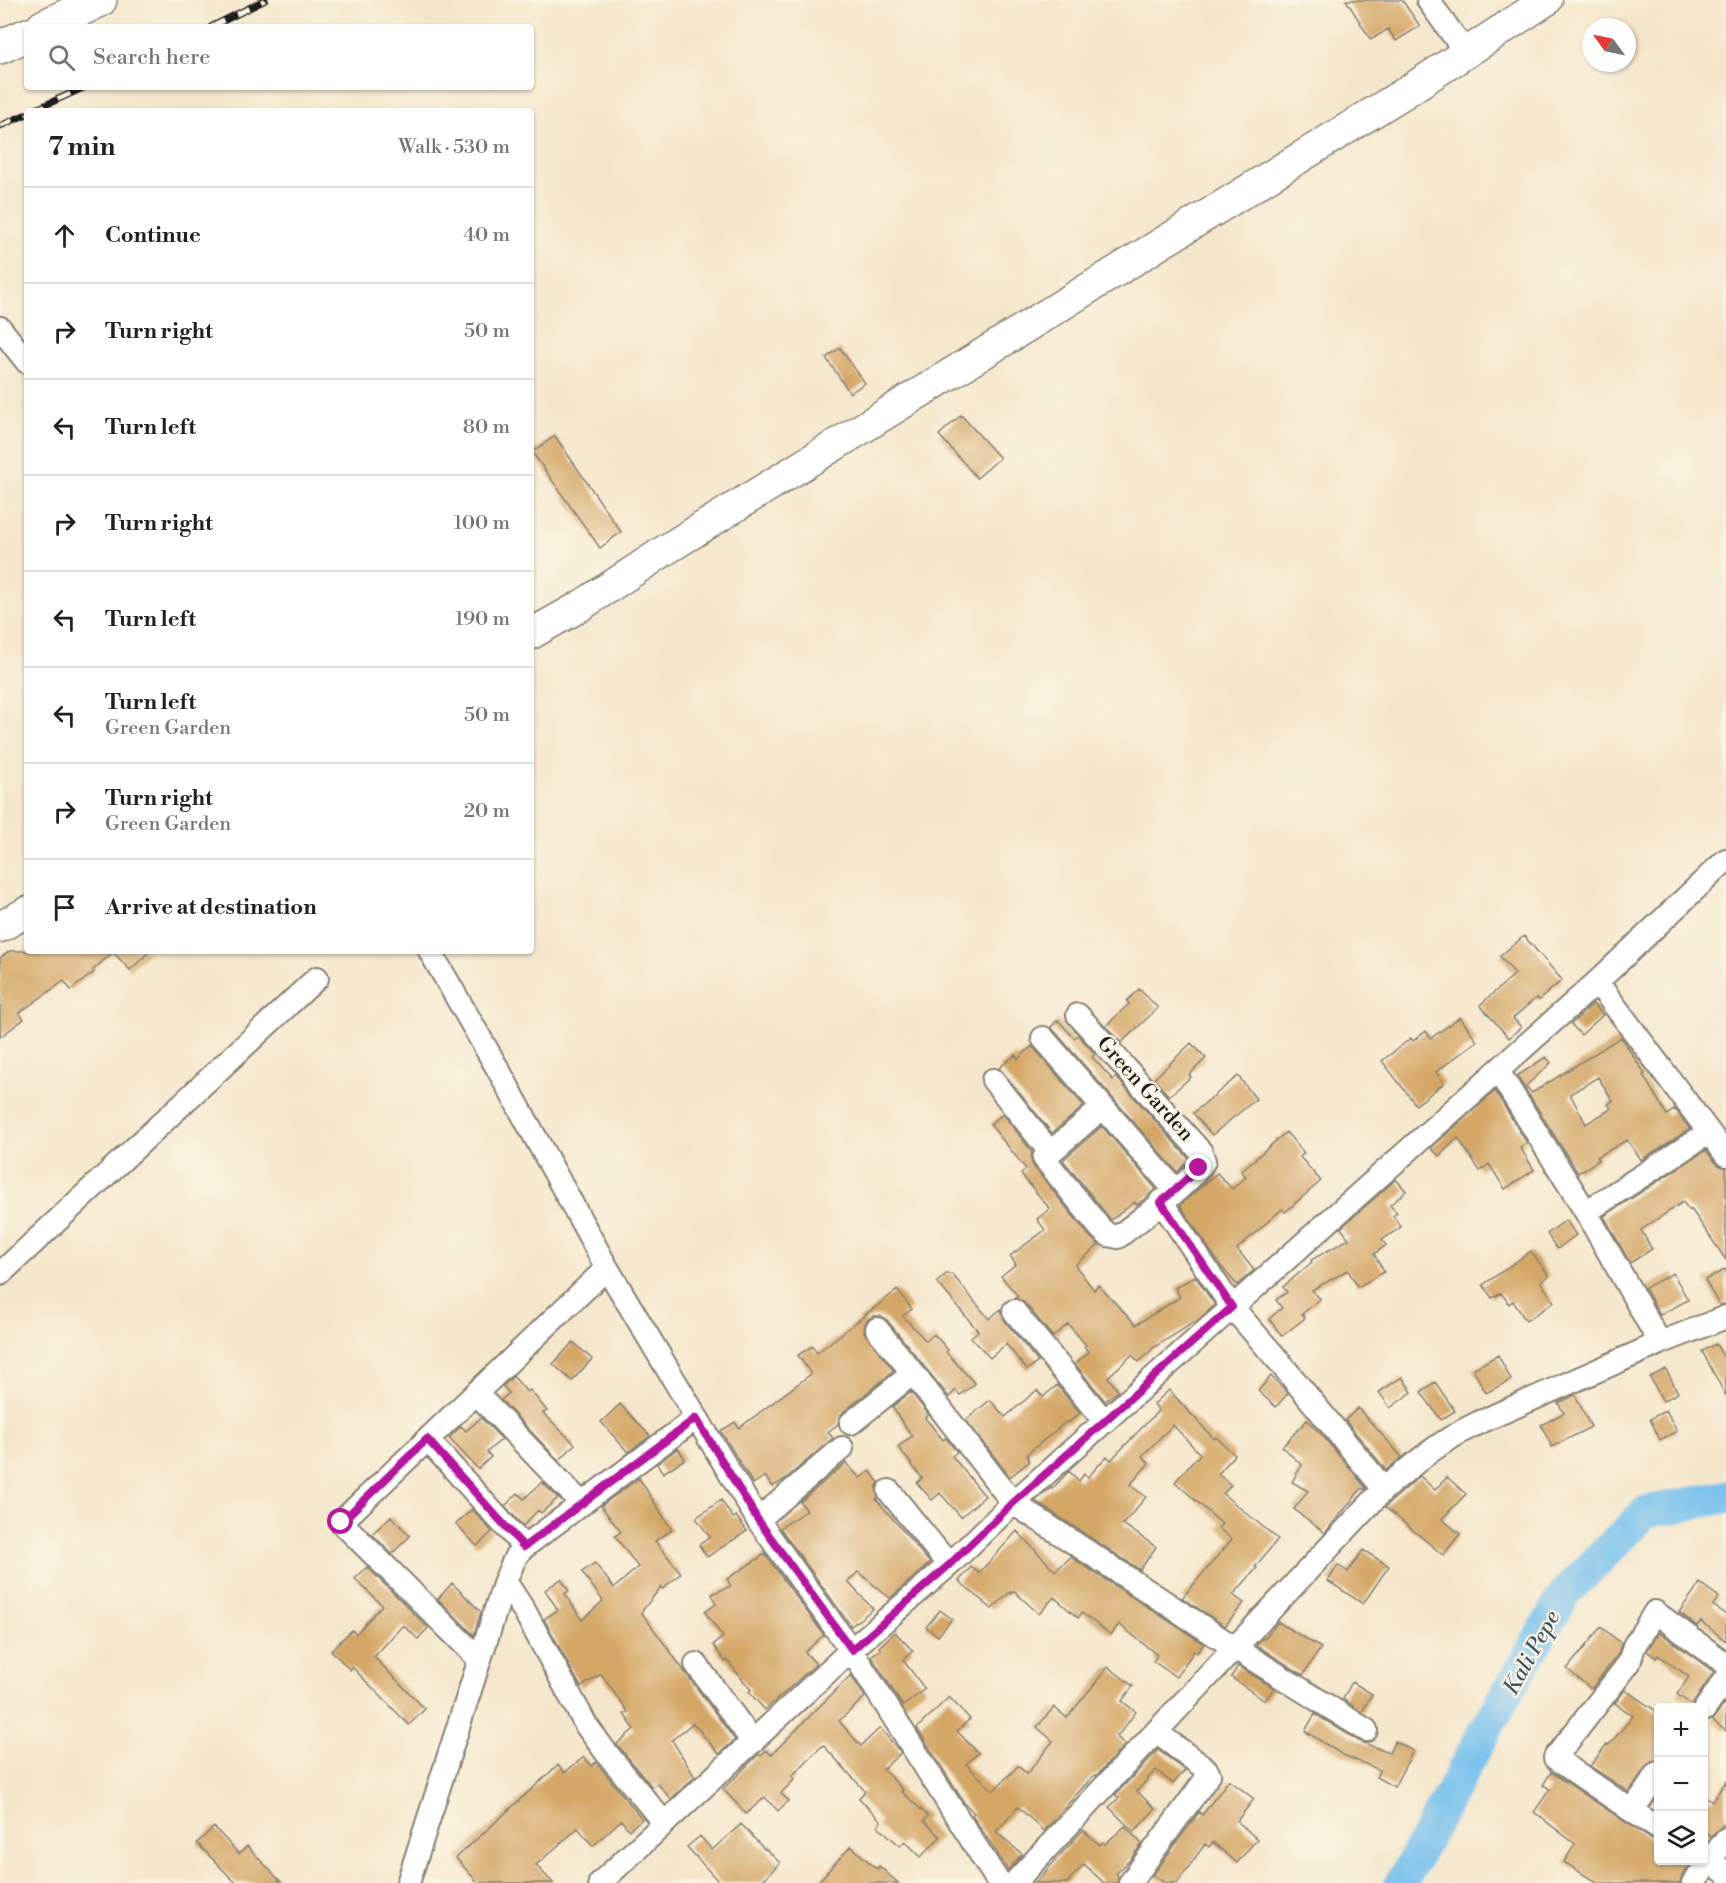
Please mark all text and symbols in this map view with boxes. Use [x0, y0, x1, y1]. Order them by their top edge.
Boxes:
north arrow [1582, 18, 1636, 72]
search box [24, 24, 534, 90]
icon: search [45, 41, 78, 74]
text: Search here [93, 44, 210, 71]
text: 7 min [48, 131, 115, 163]
text: Walk · 530 m [398, 135, 510, 160]
icon: ahead [48, 219, 81, 252]
text: Continue [105, 222, 201, 249]
text: 40 m [463, 223, 510, 248]
icon: right [48, 315, 81, 348]
text: Turn right [105, 318, 213, 345]
text: 50 m [464, 319, 510, 344]
icon: left [48, 411, 81, 444]
text: Turn left [105, 414, 196, 441]
text: 80 m [463, 415, 510, 440]
icon: right [48, 507, 81, 540]
text: Turn right [105, 510, 213, 537]
text: 100 m [454, 511, 510, 536]
icon: left [48, 603, 81, 636]
text: Turn left [105, 606, 196, 633]
text: 190 m [455, 607, 510, 632]
text: Turn left [105, 689, 196, 716]
icon: left [48, 699, 81, 732]
text: 50 m [464, 703, 510, 728]
text: Green Garden [105, 716, 231, 741]
text: Turn right [105, 785, 213, 812]
icon: right [48, 795, 81, 828]
text: 20 m [464, 799, 510, 824]
text: Green Garden [105, 812, 231, 837]
icon: arrive [48, 891, 81, 924]
text: Arrive at destination [105, 894, 317, 921]
street label: Green Garden [1091, 1031, 1199, 1147]
route end [1185, 1154, 1211, 1180]
route start [327, 1508, 353, 1534]
water label: Kali Pepe [1498, 1606, 1566, 1700]
map controls [1654, 1703, 1708, 1865]
button: + [1654, 1703, 1708, 1757]
button: − [1654, 1757, 1708, 1811]
button: layers [1654, 1811, 1708, 1865]

